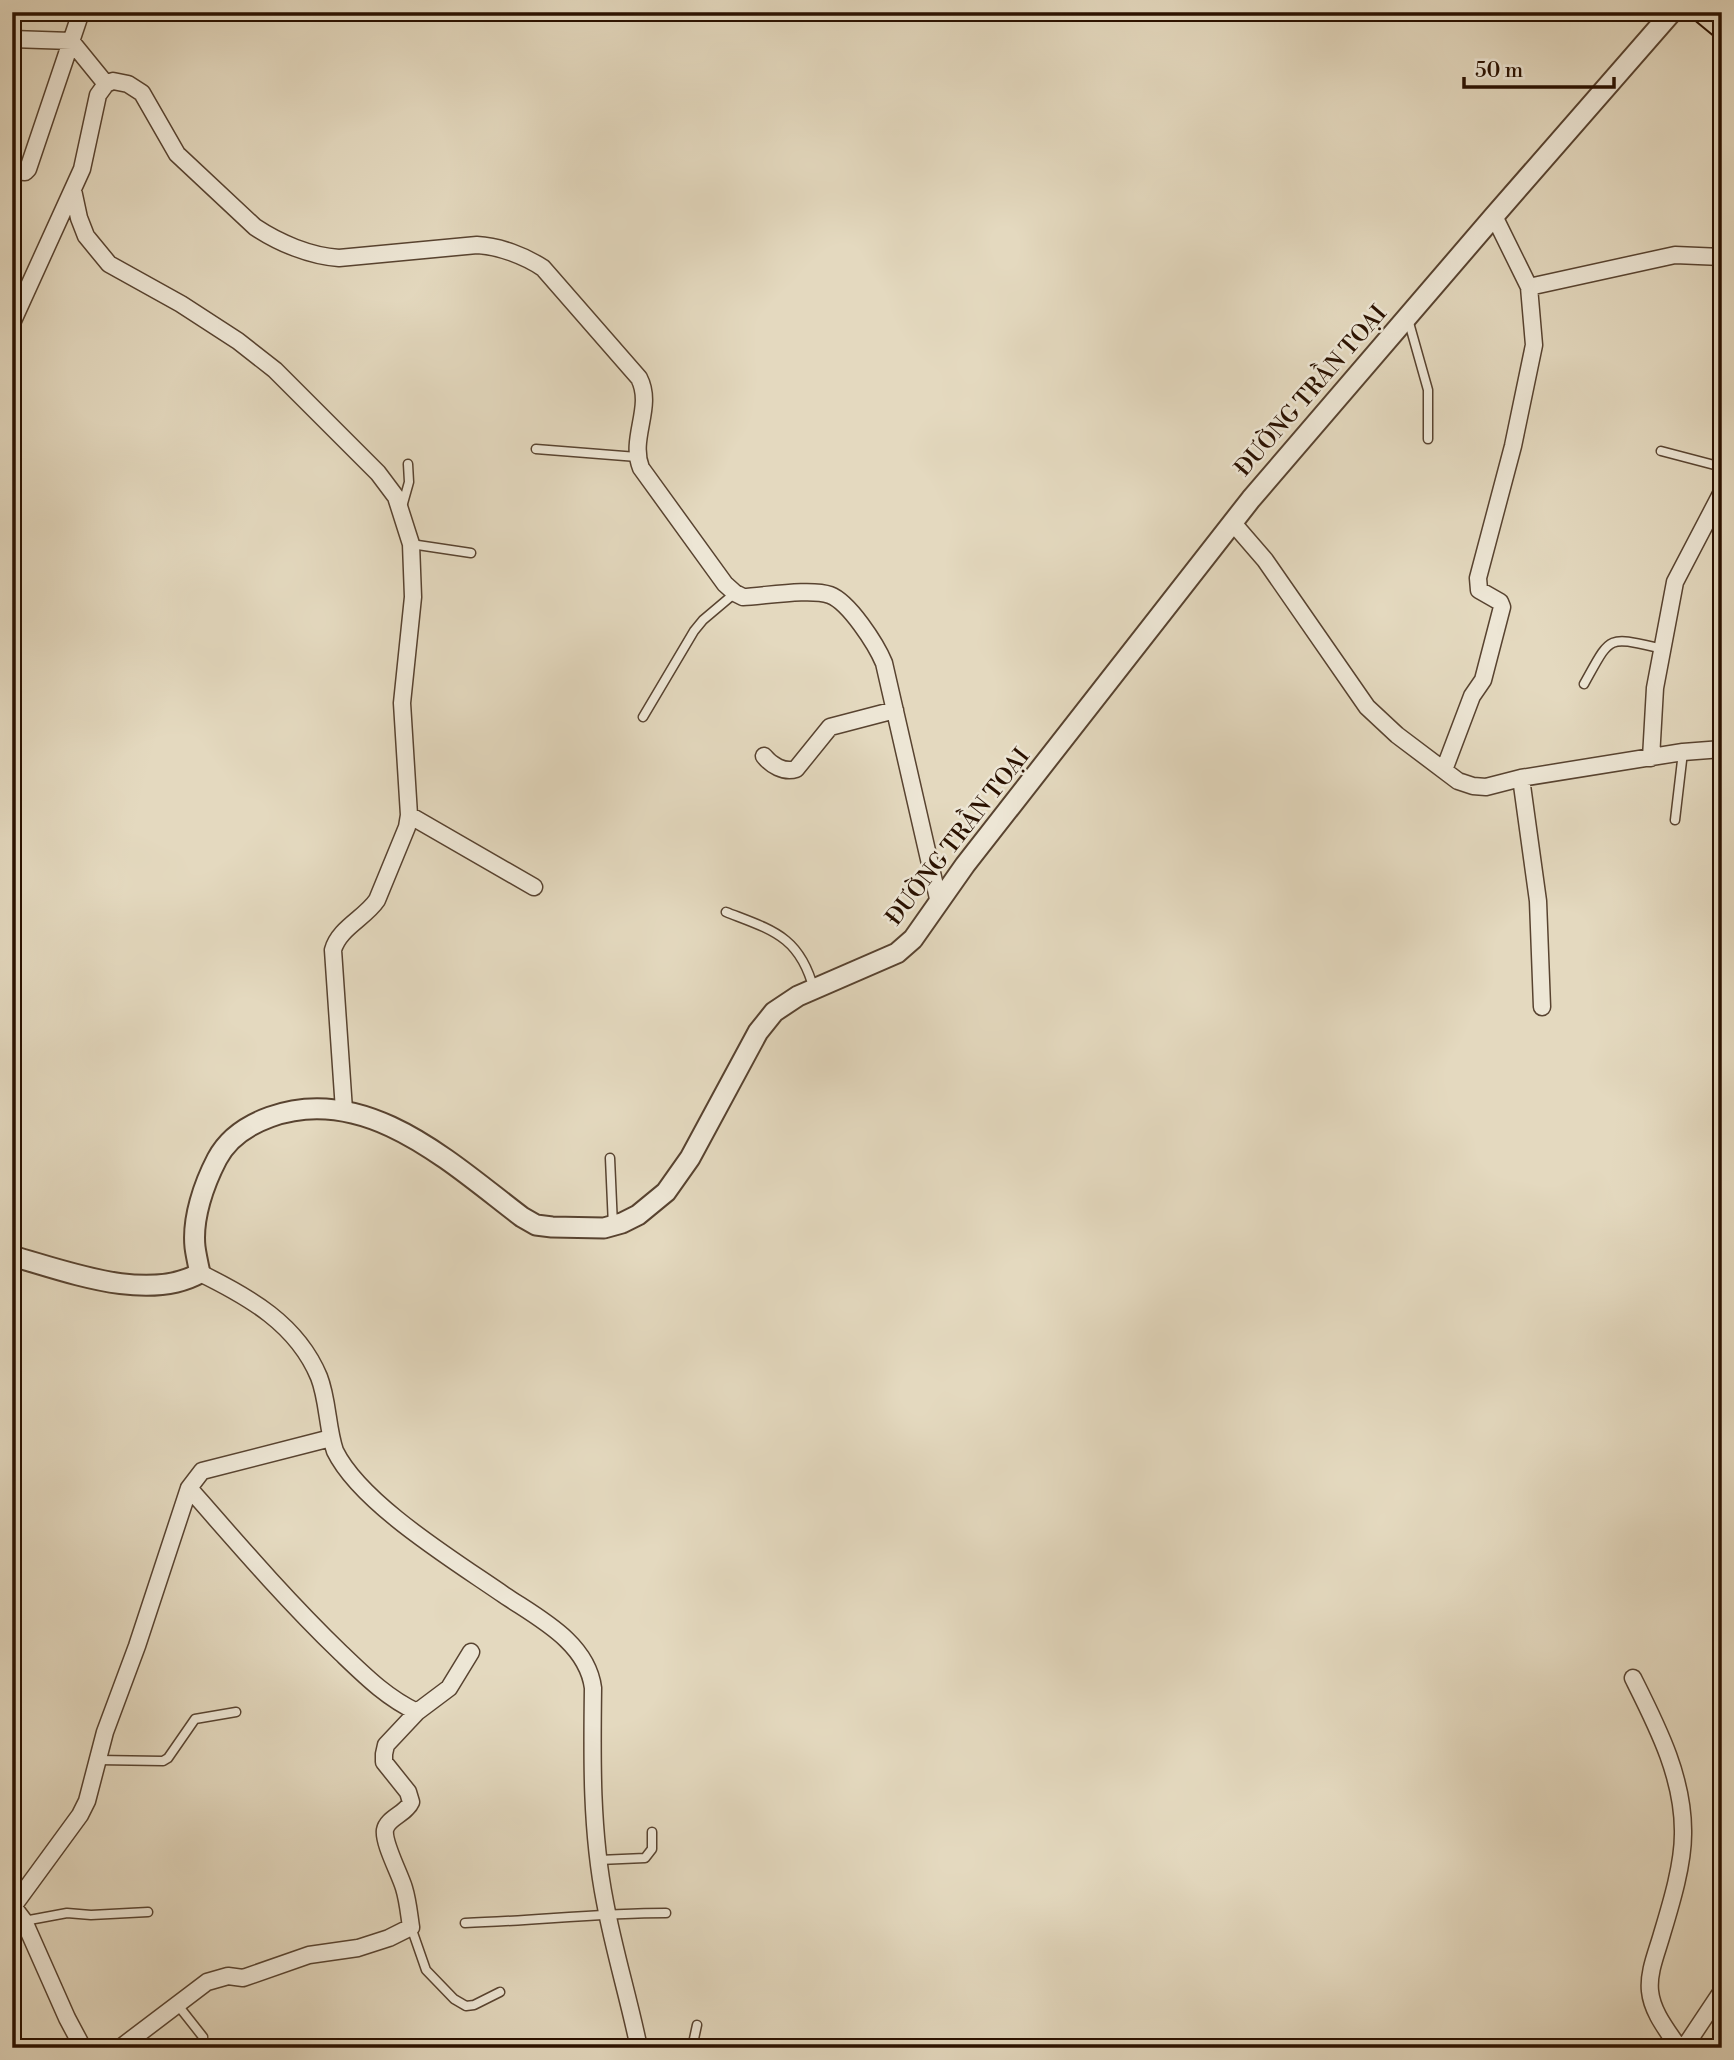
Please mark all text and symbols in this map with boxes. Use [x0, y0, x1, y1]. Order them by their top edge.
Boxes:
scale bar [1464, 46, 1615, 90]
text: 50 m [1475, 58, 1523, 84]
street label: ĐƯỜNG TRẦN TOẠI [1225, 296, 1393, 482]
street label: ĐƯỜNG TRẦN TOẠI [876, 740, 1036, 931]

